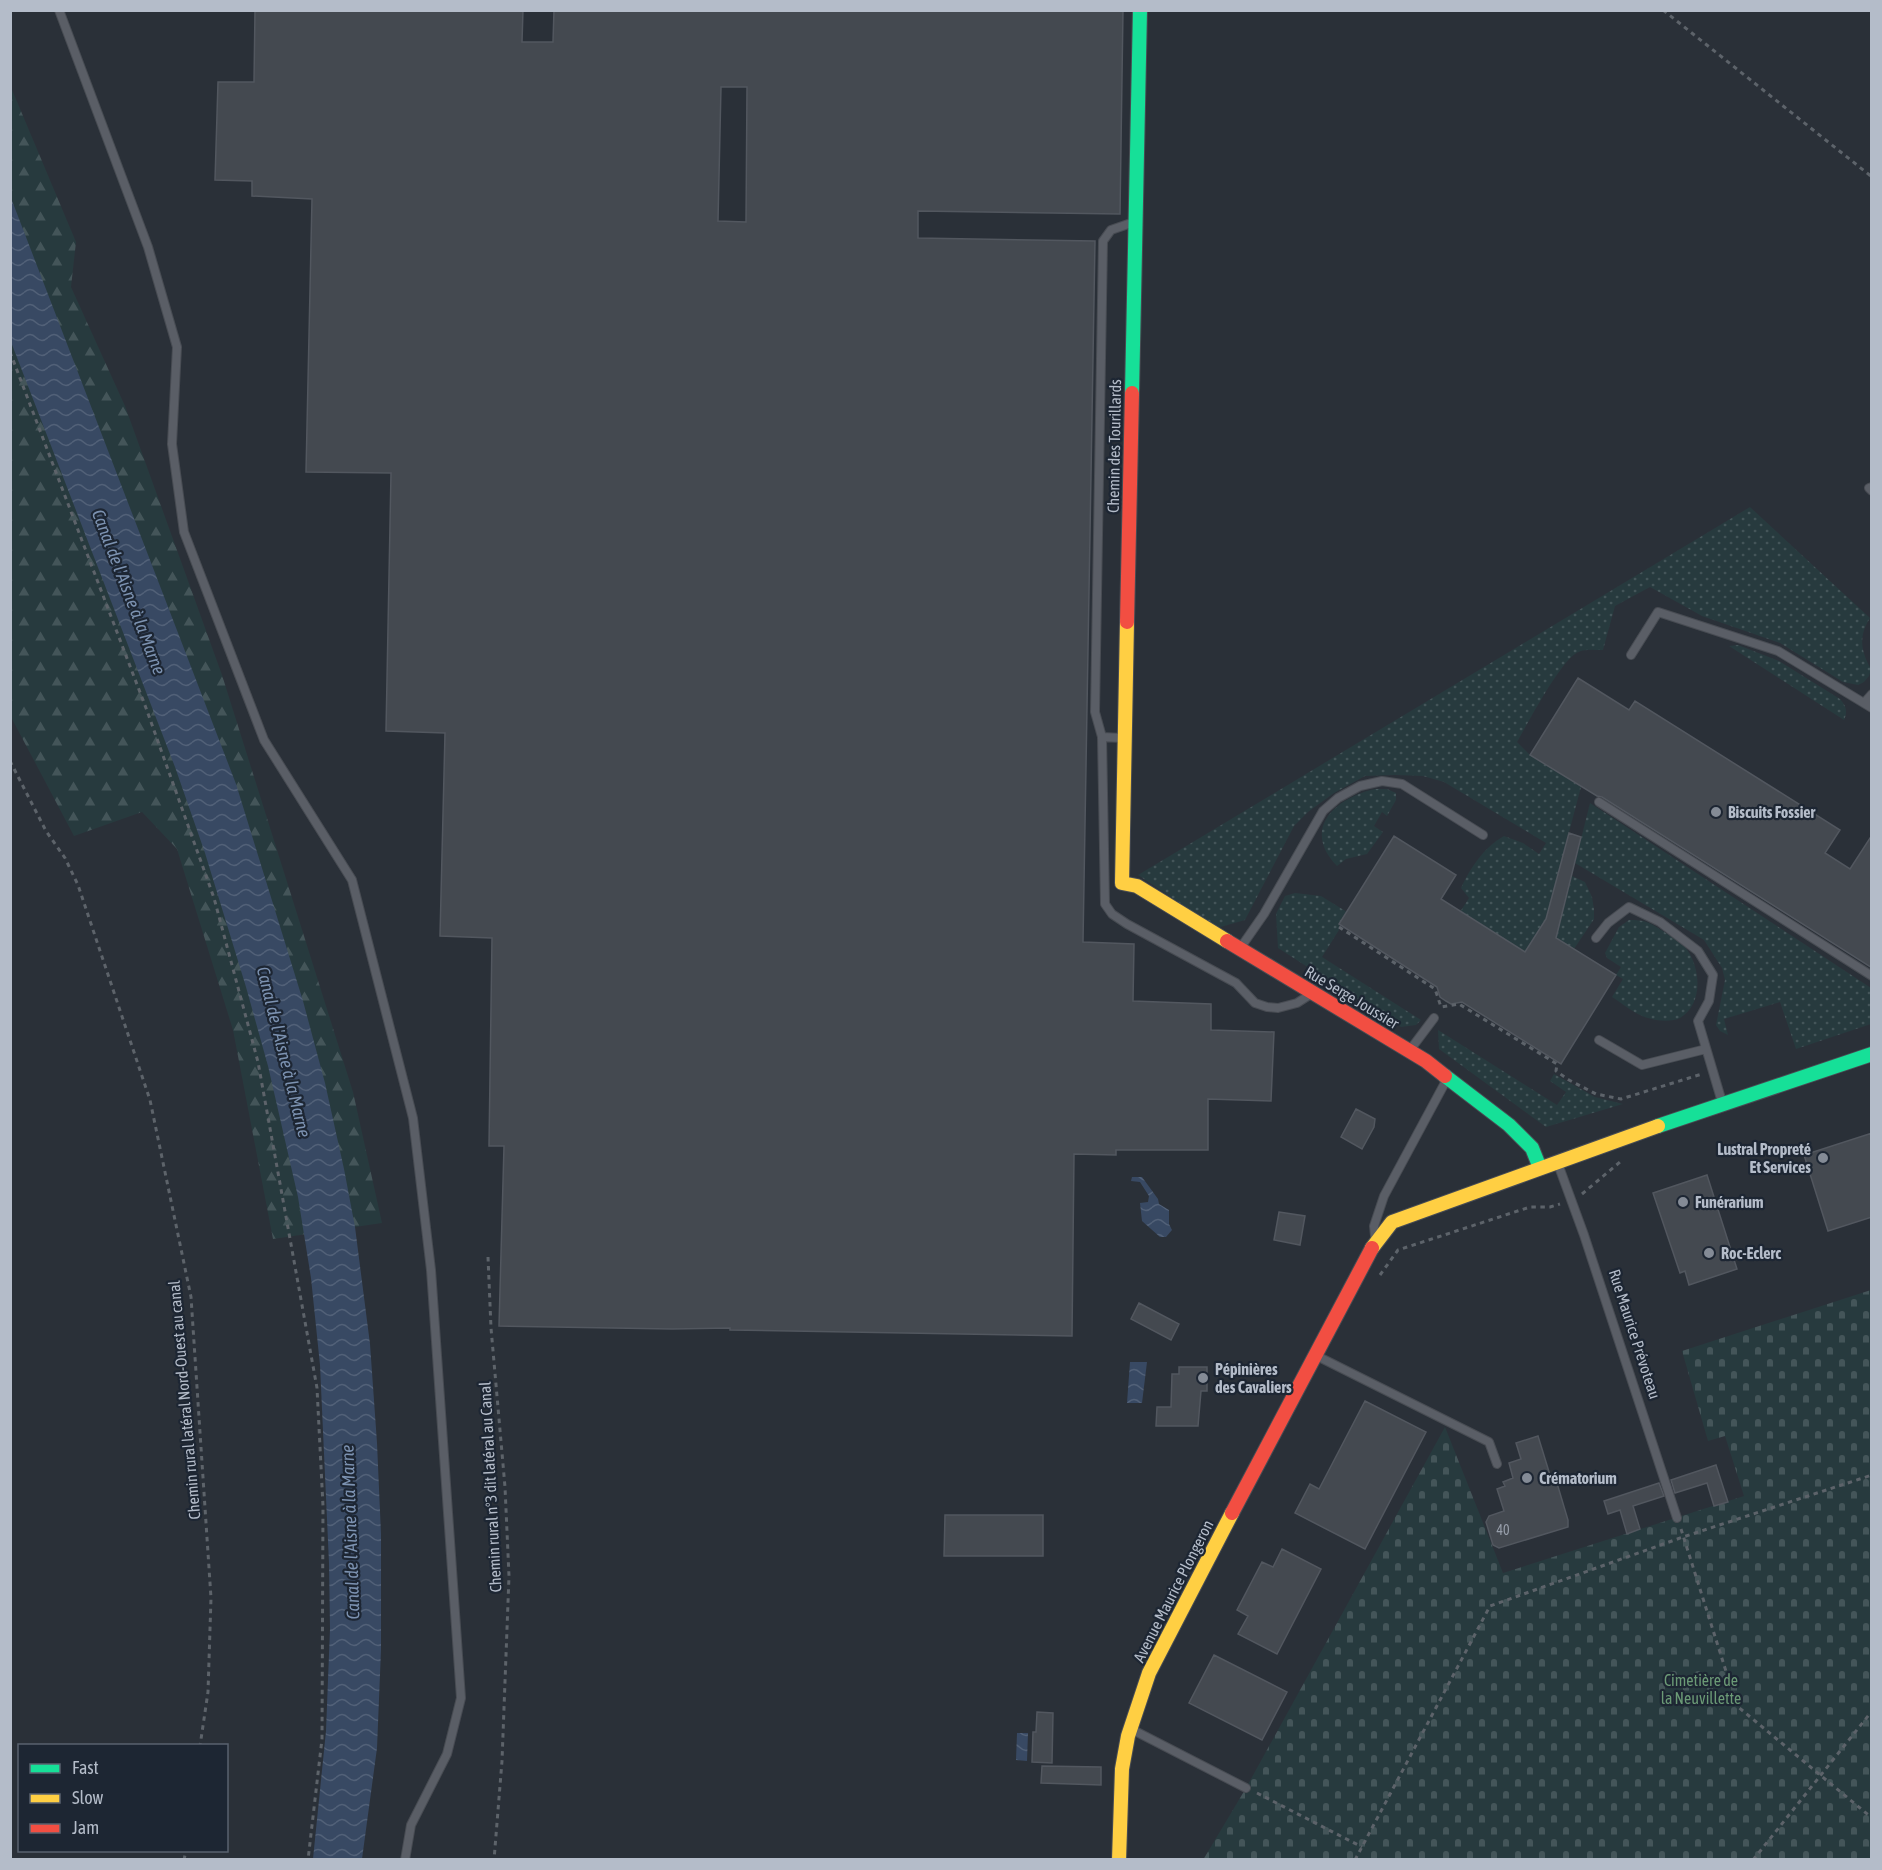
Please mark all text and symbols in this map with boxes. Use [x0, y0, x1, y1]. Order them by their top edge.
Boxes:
street label: Chemin des Tourillards [1104, 379, 1124, 513]
water label: Canal de l'Aisne à la Marne [88, 506, 170, 678]
place label: Biscuits Fossier [1728, 803, 1816, 821]
marker: Biscuits Fossier [1709, 805, 1723, 819]
street label: Rue Serge Joussier [1301, 962, 1403, 1033]
water label: Canal de l'Aisne à la Marne [253, 964, 315, 1140]
place label: Lustral Propreté Et Services [1717, 1140, 1811, 1176]
marker: Lustral Propreté Et Services [1816, 1151, 1830, 1165]
place label: Funérarium [1695, 1193, 1764, 1211]
marker: Funérarium [1676, 1195, 1690, 1209]
place label: Roc-Eclerc [1721, 1244, 1781, 1262]
marker: Roc-Eclerc [1702, 1246, 1716, 1260]
street label: Rue Maurice Prévoteau [1606, 1267, 1664, 1401]
street label: Chemin rural latéral Nord-Ouest au canal [165, 1279, 203, 1520]
place label: Pépinières des Cavaliers [1215, 1360, 1292, 1396]
marker: Pépinières des Cavaliers [1196, 1371, 1210, 1385]
street label: Chemin rural n°3 dit latéral au Canal [475, 1380, 505, 1593]
water label: Canal de l'Aisne à la Marne [336, 1444, 364, 1620]
place label: Crématorium [1539, 1469, 1617, 1487]
marker: Crématorium [1520, 1471, 1534, 1485]
street label: Avenue Maurice Plongeron [1129, 1517, 1218, 1666]
house number: 40 [1496, 1522, 1510, 1538]
park label: Cimetière de la Neuvillette [1661, 1671, 1741, 1707]
legend [18, 1744, 228, 1852]
text: Fast [72, 1757, 99, 1778]
text: Slow [72, 1787, 103, 1808]
text: Jam [72, 1817, 99, 1838]

